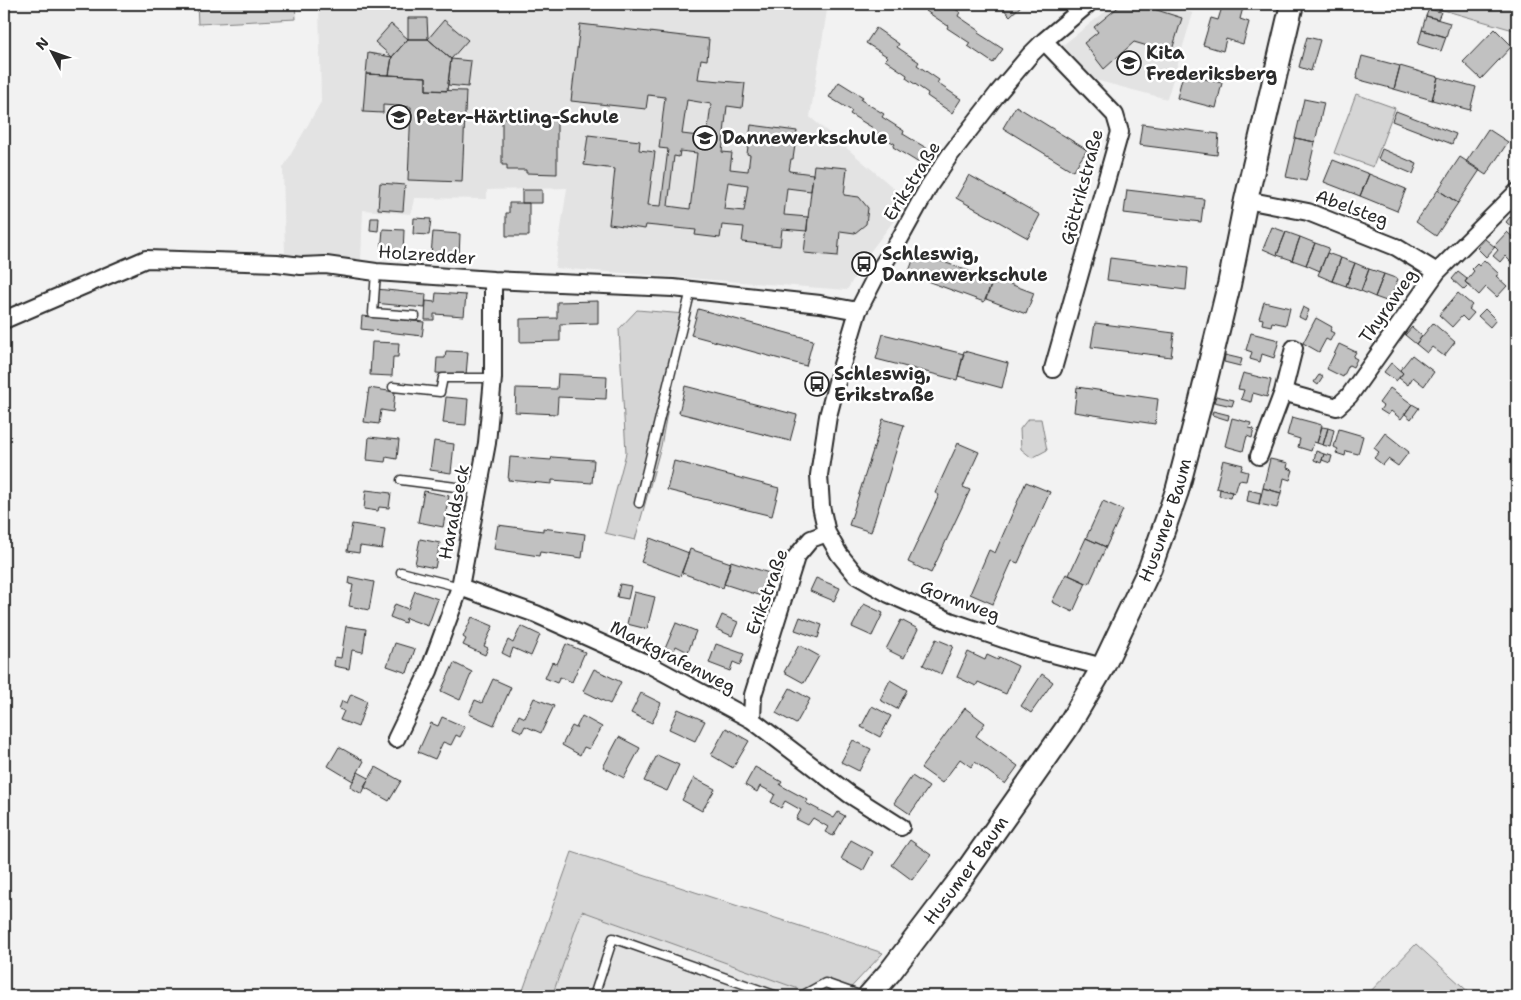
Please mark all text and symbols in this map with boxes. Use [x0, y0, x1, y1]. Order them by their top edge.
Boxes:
north arrow [28, 28, 78, 78]
text: N [32, 33, 53, 54]
place label: Kita Frederiksberg [1146, 41, 1277, 86]
school or university icon: Kita Frederiksberg [1116, 50, 1142, 76]
school or university icon: Peter-Härtling-Schule [386, 104, 412, 130]
place label: Peter-Härtling-Schule [416, 105, 619, 129]
school or university icon: Dannewerkschule [692, 125, 718, 151]
place label: Dannewerkschule [722, 126, 888, 150]
street label: Göttrikstraße [1055, 126, 1109, 248]
street label: Erikstraße [878, 136, 946, 226]
street label: Abelsteg [1312, 184, 1392, 232]
street label: Holzredder [377, 240, 477, 270]
place label: Schleswig, Dannewerkschule [882, 242, 1048, 287]
bus stop icon: Schleswig, Dannewerkschule [851, 251, 877, 277]
street label: Thyraweg [1354, 264, 1422, 348]
place label: Schleswig, Erikstraße [834, 362, 935, 407]
bus stop icon: Schleswig, Erikstraße [804, 371, 830, 397]
street label: Husumer Baum [1133, 456, 1197, 586]
street label: Haraldseck [433, 462, 475, 562]
street label: Erikstraße [740, 546, 794, 638]
street label: Gormweg [917, 575, 1003, 627]
street label: Markgrafenweg [606, 615, 740, 699]
street label: Husumer Baum [918, 811, 1014, 930]

